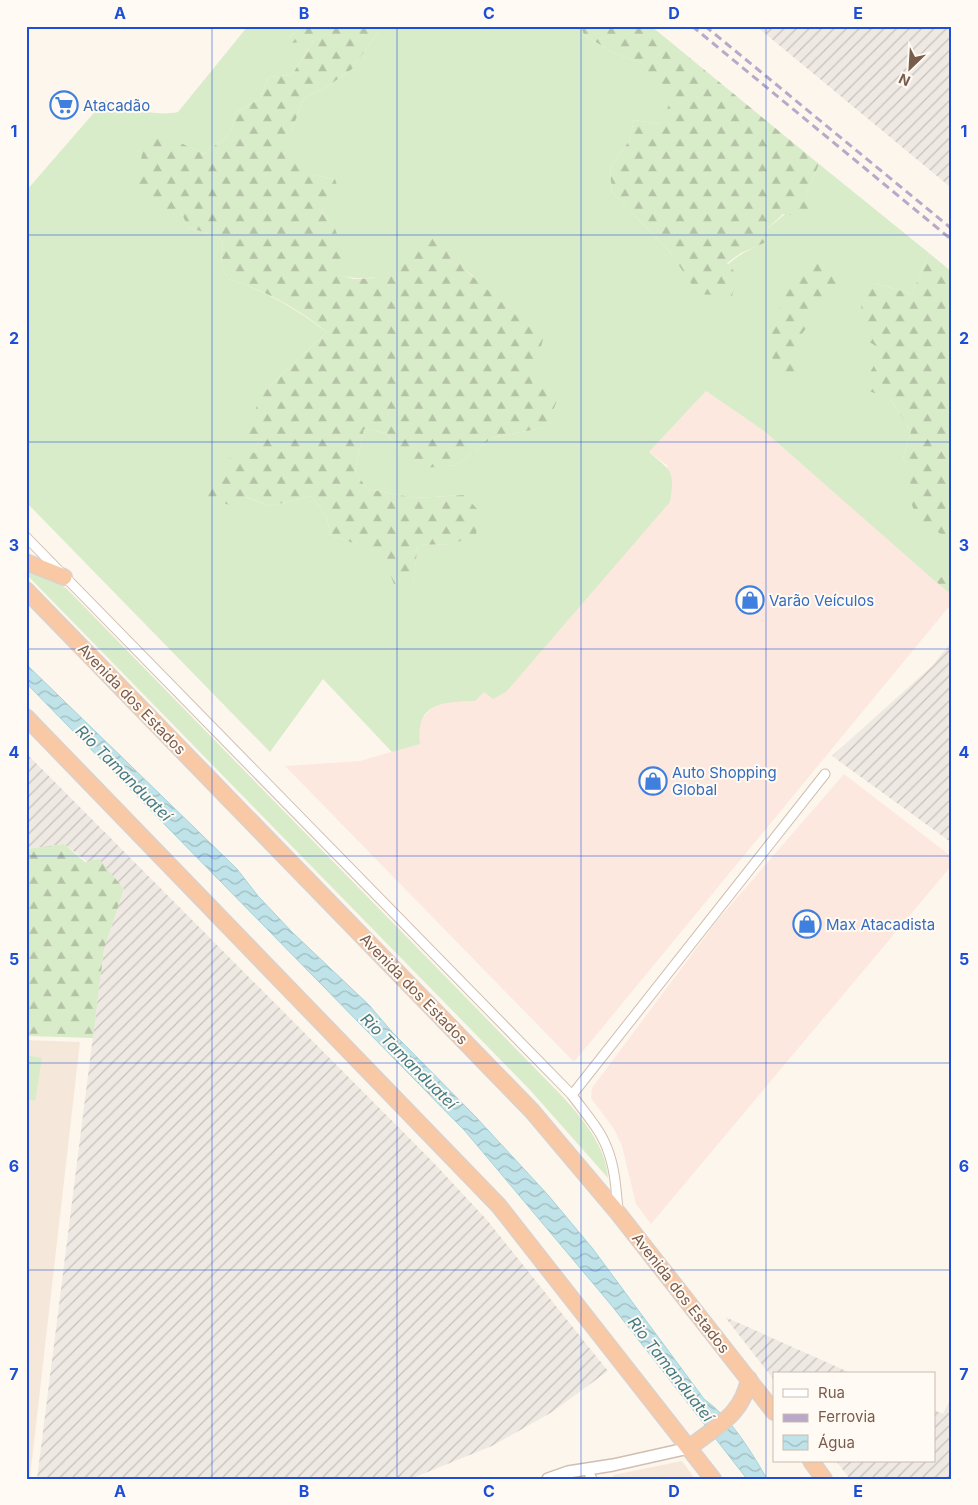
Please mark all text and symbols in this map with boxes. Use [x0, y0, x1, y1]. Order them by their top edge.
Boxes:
text: A [114, 3, 126, 23]
text: B [299, 3, 309, 23]
text: C [483, 3, 495, 23]
text: D [668, 3, 680, 23]
text: E [853, 3, 863, 23]
north arrow [886, 42, 936, 92]
text: N [896, 70, 913, 90]
supermarket icon: Atacadão [49, 90, 79, 120]
place label: Atacadão [83, 96, 150, 115]
text: 1 [11, 121, 17, 141]
text: 1 [961, 121, 967, 141]
text: 2 [9, 328, 19, 348]
text: 2 [959, 328, 969, 348]
text: 3 [9, 535, 19, 555]
text: 3 [959, 535, 969, 555]
shop icon: Varão Veículos [735, 585, 765, 615]
place label: Varão Veículos [769, 591, 874, 610]
street label: Avenida dos Estados [74, 639, 190, 759]
water label: Rio Tamanduateí [72, 721, 178, 827]
text: 4 [9, 742, 20, 762]
text: 4 [959, 742, 970, 762]
place label: Auto Shopping Global [672, 763, 777, 799]
shop icon: Auto Shopping Global [638, 766, 668, 796]
shop icon: Max Atacadista [792, 909, 822, 939]
place label: Max Atacadista [826, 915, 935, 934]
street label: Avenida dos Estados [356, 929, 472, 1049]
text: 5 [9, 949, 19, 969]
text: 5 [959, 949, 969, 969]
water label: Rio Tamanduateí [357, 1009, 463, 1115]
text: 6 [9, 1156, 19, 1176]
text: 6 [959, 1156, 969, 1176]
street label: Avenida dos Estados [628, 1229, 734, 1357]
water label: Rio Tamanduateí [624, 1312, 720, 1427]
text: 7 [9, 1364, 19, 1384]
text: 7 [959, 1364, 969, 1384]
legend [773, 1372, 936, 1462]
text: Rua [818, 1383, 845, 1402]
text: Ferrovia [818, 1407, 875, 1426]
text: Água [818, 1433, 855, 1452]
text: A [114, 1481, 126, 1501]
text: B [299, 1481, 309, 1501]
text: C [483, 1481, 495, 1501]
text: D [668, 1481, 680, 1501]
text: E [853, 1481, 863, 1501]

